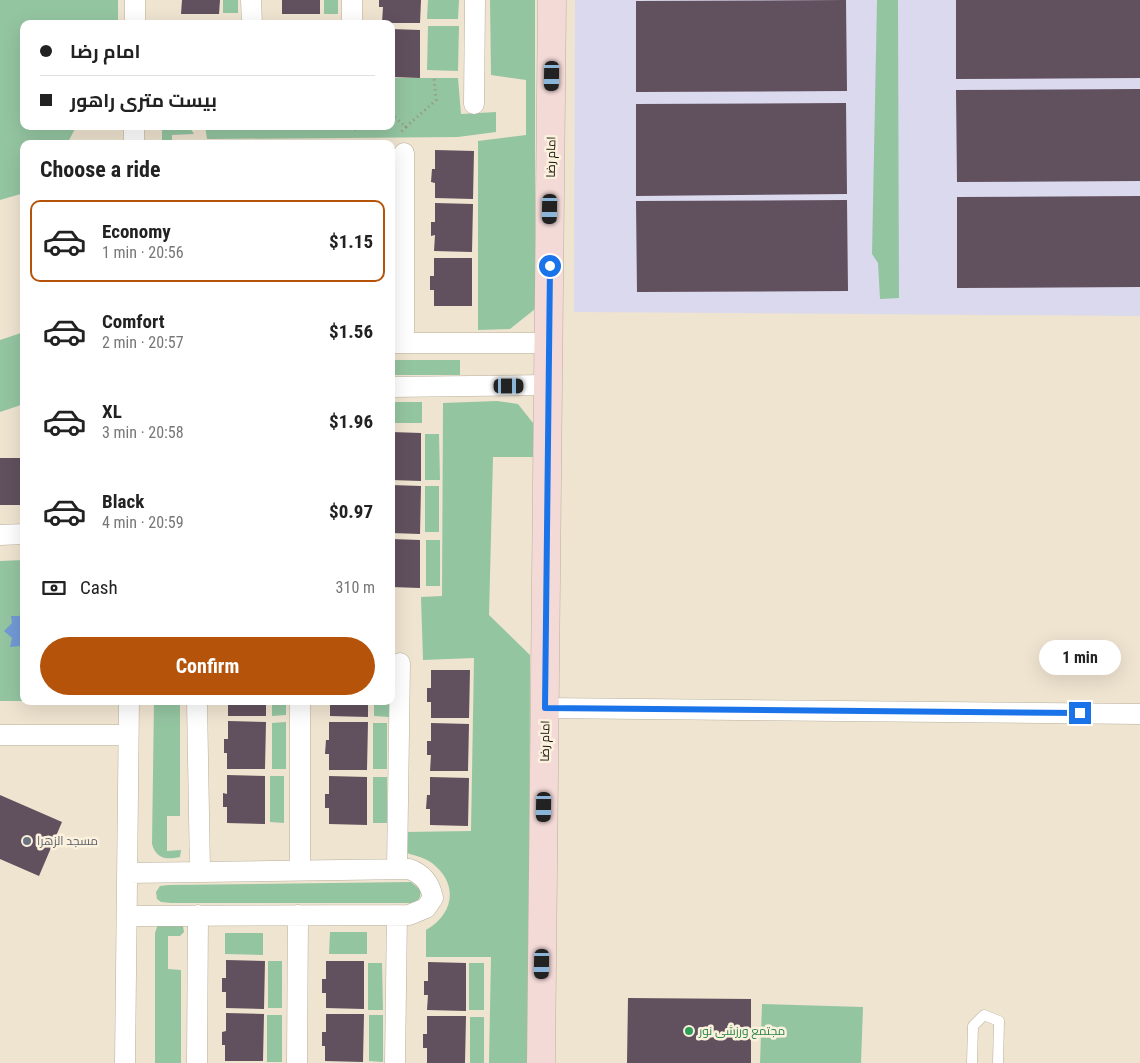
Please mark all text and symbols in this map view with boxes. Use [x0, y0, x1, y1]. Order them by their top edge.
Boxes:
text: امام رضا [70, 40, 141, 63]
car [544, 61, 559, 91]
text: بیست متری راهور [70, 89, 217, 112]
street label: امام رضا [544, 136, 559, 178]
text: Choose a ride [40, 157, 161, 182]
car [542, 194, 557, 224]
icon: car [42, 219, 87, 264]
text: Economy [102, 220, 171, 243]
text: $1.15 [329, 230, 373, 253]
text: 1 min · 20:56 [102, 243, 184, 262]
route start [539, 255, 561, 277]
icon: car [42, 309, 87, 354]
text: Comfort [102, 310, 165, 333]
text: $1.56 [329, 320, 373, 343]
text: 2 min · 20:57 [102, 333, 184, 352]
car [494, 379, 524, 394]
icon: car [42, 399, 87, 444]
text: XL [102, 400, 122, 423]
text: $1.96 [329, 410, 373, 433]
text: 3 min · 20:58 [102, 423, 184, 442]
icon: car [42, 489, 87, 534]
text: Black [102, 490, 144, 513]
text: $0.97 [329, 500, 373, 523]
text: 4 min · 20:59 [102, 513, 184, 532]
icon: cash [40, 574, 68, 602]
text: Cash [80, 576, 118, 599]
text: 310 m [336, 578, 375, 597]
button: Confirm [40, 637, 375, 695]
callout: 1 min [1039, 640, 1121, 676]
text: 1 min [1062, 648, 1098, 667]
route end [1069, 702, 1091, 724]
street label: امام رضا [538, 720, 553, 762]
car [536, 792, 551, 822]
place label: مسجد الزهرا [37, 834, 98, 848]
marker: مسجد الزهرا [21, 835, 33, 847]
car [534, 949, 549, 979]
place label: مجتمع ورزشی نور [698, 1024, 785, 1039]
marker: مجتمع ورزشی نور [683, 1025, 695, 1037]

